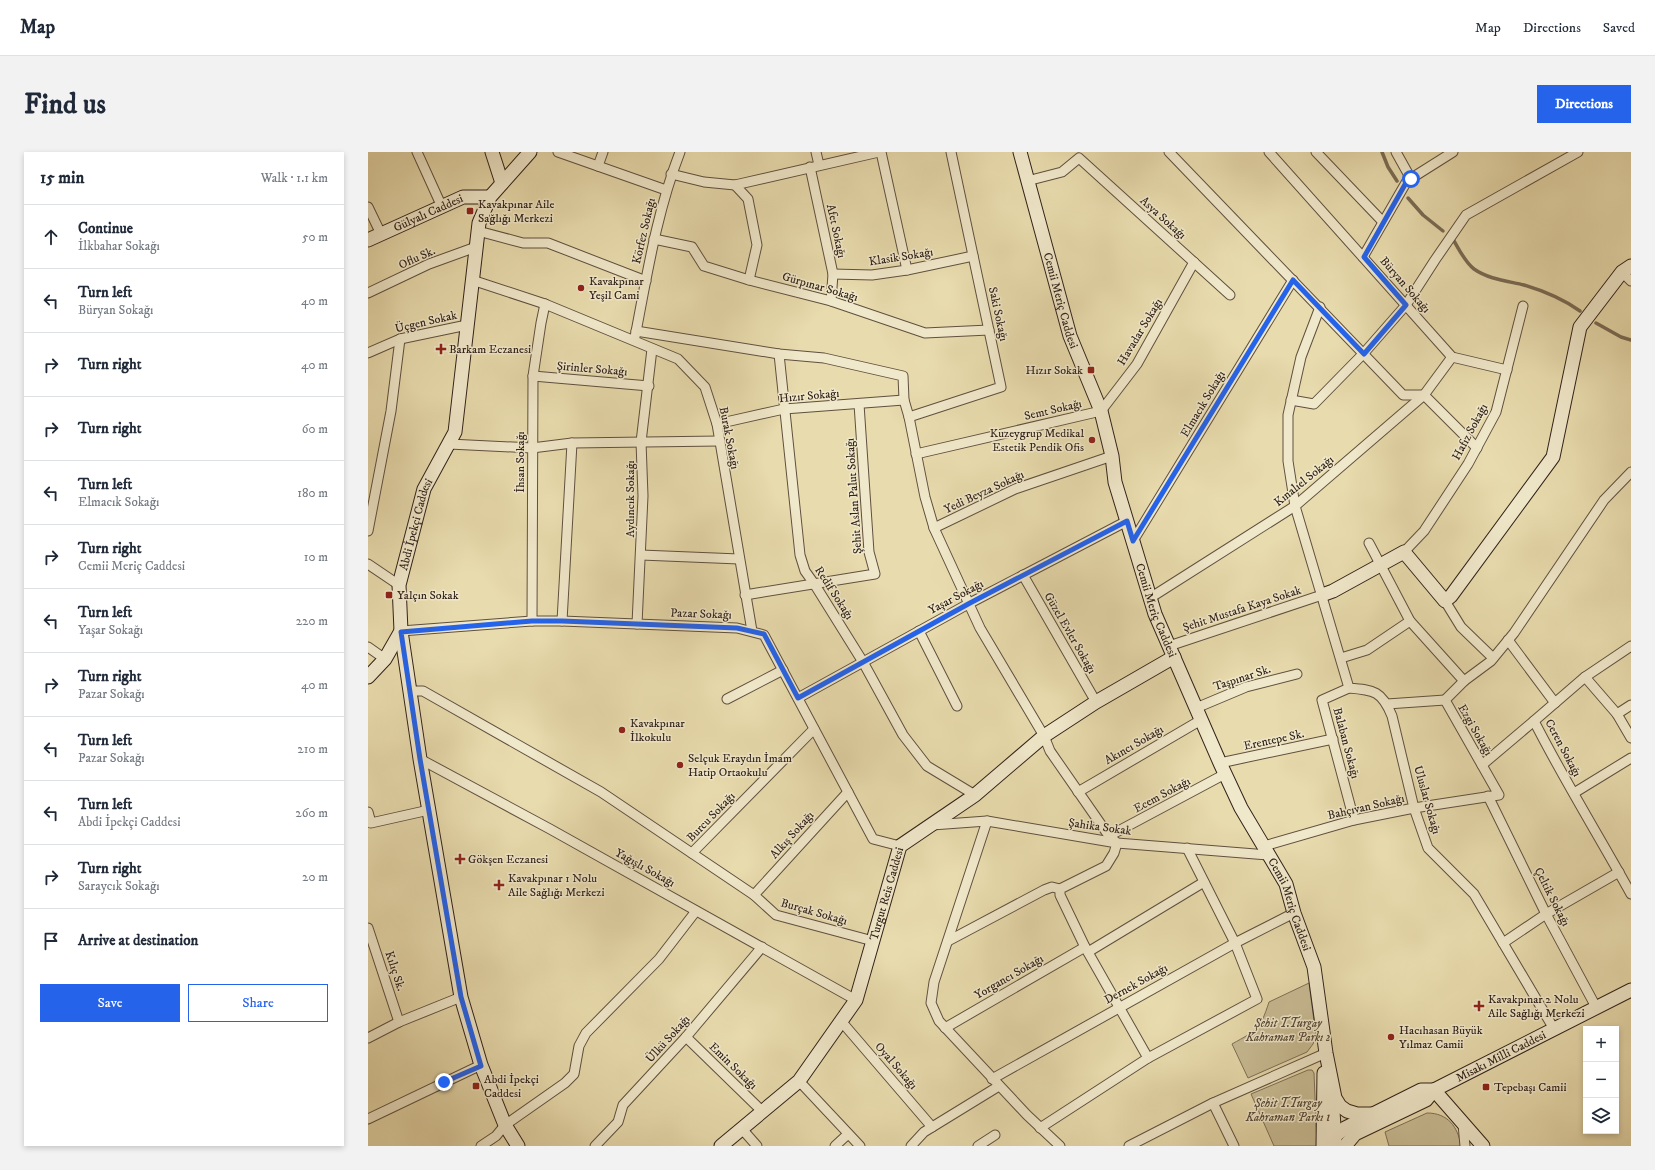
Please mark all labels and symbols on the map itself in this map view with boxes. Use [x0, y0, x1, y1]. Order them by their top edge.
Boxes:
route start [1402, 170, 1420, 188]
street label: Gülyalı Caddesi [391, 191, 465, 235]
street label: Asya Sokağı [1137, 193, 1189, 243]
place label: Kavakpınar Aile Sağlığı Merkezi [478, 197, 555, 226]
street label: Körfez Sokağı [629, 197, 659, 265]
street label: Afet Sokağı [823, 203, 849, 259]
marker: Kavakpınar Aile Sağlığı Merkezi [465, 206, 475, 216]
street label: Oflu Sk. [396, 243, 438, 273]
street label: Klasik Sokağı [868, 245, 934, 269]
street label: Cemii Meriç Caddesi [1040, 251, 1082, 351]
street label: Büryan Sokağı [1377, 254, 1433, 316]
street label: Gürpınar Sokağı [780, 269, 860, 305]
place label: Kavakpınar Yeşil Cami [589, 274, 644, 303]
marker: Kavakpınar Yeşil Cami [576, 283, 586, 293]
street label: Saki Sokağı [985, 286, 1011, 342]
street label: Havadar Sokağı [1114, 296, 1166, 368]
street label: Üçgen Sokak [394, 308, 459, 336]
place label: Barkam Eczanesi [449, 342, 531, 357]
marker: Barkam Eczanesi [436, 344, 446, 354]
street label: Şirinler Sokağı [556, 358, 628, 380]
place label: Hızır Sokak [1025, 363, 1083, 378]
marker: Hızır Sokak [1086, 365, 1096, 375]
street label: Elmacık Sokağı [1177, 368, 1229, 440]
street label: Hızır Sokağı [778, 386, 840, 406]
street label: Semt Sokağı [1023, 396, 1083, 424]
street label: Hafız Sokağı [1449, 401, 1491, 463]
street label: Burak Sokağı [716, 405, 742, 471]
place label: Kuzeygrup Medikal Estetik Pendik Ofis [990, 426, 1084, 455]
street label: İhsan Sokağı [513, 431, 528, 493]
marker: Kuzeygrup Medikal Estetik Pendik Ofis [1087, 435, 1097, 445]
street label: Şehit Aslan Palut Sokağı [842, 438, 866, 554]
street label: Kınalıel Sokağı [1271, 452, 1337, 510]
street label: Aydıncık Sokağı [623, 460, 638, 538]
street label: Yedi Beyza Sokağı [942, 467, 1026, 517]
street label: Abdi İpekçi Caddesi [396, 476, 436, 572]
street label: Cemii Meriç Caddesi [1133, 561, 1180, 659]
street label: Redif Sokağı [811, 564, 857, 622]
street label: Yaşar Sokağı [926, 576, 986, 618]
street label: Şehit Mustafa Kaya Sokak [1181, 583, 1303, 635]
place label: Yalçın Sokak [397, 588, 459, 603]
marker: Yalçın Sokak [384, 590, 394, 600]
street label: Güzel Evler Sokağı [1041, 590, 1099, 676]
street label: Pazar Sokağı [670, 605, 732, 623]
street label: Taşpınar Sk. [1211, 662, 1273, 694]
street label: Ezgi Sokağı [1454, 701, 1496, 759]
street label: Balaban Sokağı [1329, 706, 1363, 780]
place label: Kavakpınar İlkokulu [630, 716, 685, 745]
street label: Ceren Sokağı [1542, 717, 1584, 779]
street label: Akıncı Sokağı [1102, 722, 1166, 768]
marker: Kavakpınar İlkokulu [617, 725, 627, 735]
street label: Erentepe Sk. [1242, 726, 1306, 754]
place label: Selçuk Eraydın İmam Hatip Ortaokulu [688, 751, 792, 780]
marker: Selçuk Eraydın İmam Hatip Ortaokulu [675, 760, 685, 770]
street label: Uluslar Sokağı [1410, 764, 1444, 836]
street label: Ecem Sokağı [1131, 774, 1193, 816]
street label: Burcu Sokağı [684, 789, 738, 845]
street label: Bahçıvan Sokağı [1326, 791, 1406, 823]
street label: Alkış Sokağı [767, 808, 817, 862]
street label: Şahika Sokak [1068, 815, 1133, 839]
street label: Yağışlı Sokağı [612, 845, 678, 891]
street label: Turgut Reis Caddesi [866, 845, 907, 942]
place label: Gökşen Eczanesi [468, 852, 548, 867]
marker: Gökşen Eczanesi [455, 854, 465, 864]
street label: Cemii Meriç Caddesi [1265, 855, 1315, 953]
street label: Çeltik Sokağı [1531, 865, 1573, 929]
place label: Kavakpınar 1 Nolu Aile Sağlığı Merkezi [508, 871, 605, 900]
marker: Kavakpınar 1 Nolu Aile Sağlığı Merkezi [493, 879, 505, 891]
street label: Burçak Sokağı [779, 895, 849, 929]
street label: Kılıç Sk. [382, 949, 409, 993]
street label: Yorgancı Sokağı [972, 951, 1046, 1003]
street label: Dernek Sokağı [1102, 960, 1170, 1008]
place label: Kavakpınar 2 Nolu Aile Sağlığı Merkezi [1488, 992, 1585, 1021]
marker: Kavakpınar 2 Nolu Aile Sağlığı Merkezi [1473, 1000, 1485, 1012]
street label: Ülkü Sokağı [643, 1012, 693, 1066]
park label: Şehit T.Turgay Kahraman Parkı 2 [1245, 1016, 1331, 1045]
place label: Hacıhasan Büyük Yılmaz Camii [1399, 1023, 1483, 1052]
street label: Misakı Milli Caddesi [1453, 1027, 1548, 1085]
marker: Hacıhasan Büyük Yılmaz Camii [1386, 1032, 1396, 1042]
street label: Emin Sokağı [706, 1039, 760, 1093]
street label: Oyal Sokağı [871, 1039, 921, 1093]
place label: Abdi İpekçi Caddesi [484, 1072, 539, 1101]
route end [435, 1073, 453, 1091]
place label: Tepebaşı Camii [1494, 1080, 1567, 1095]
marker: Abdi İpekçi Caddesi [471, 1081, 481, 1091]
marker: Tepebaşı Camii [1481, 1082, 1491, 1092]
park label: Şehit T.Turgay Kahraman Parkı 1 [1245, 1096, 1330, 1125]

